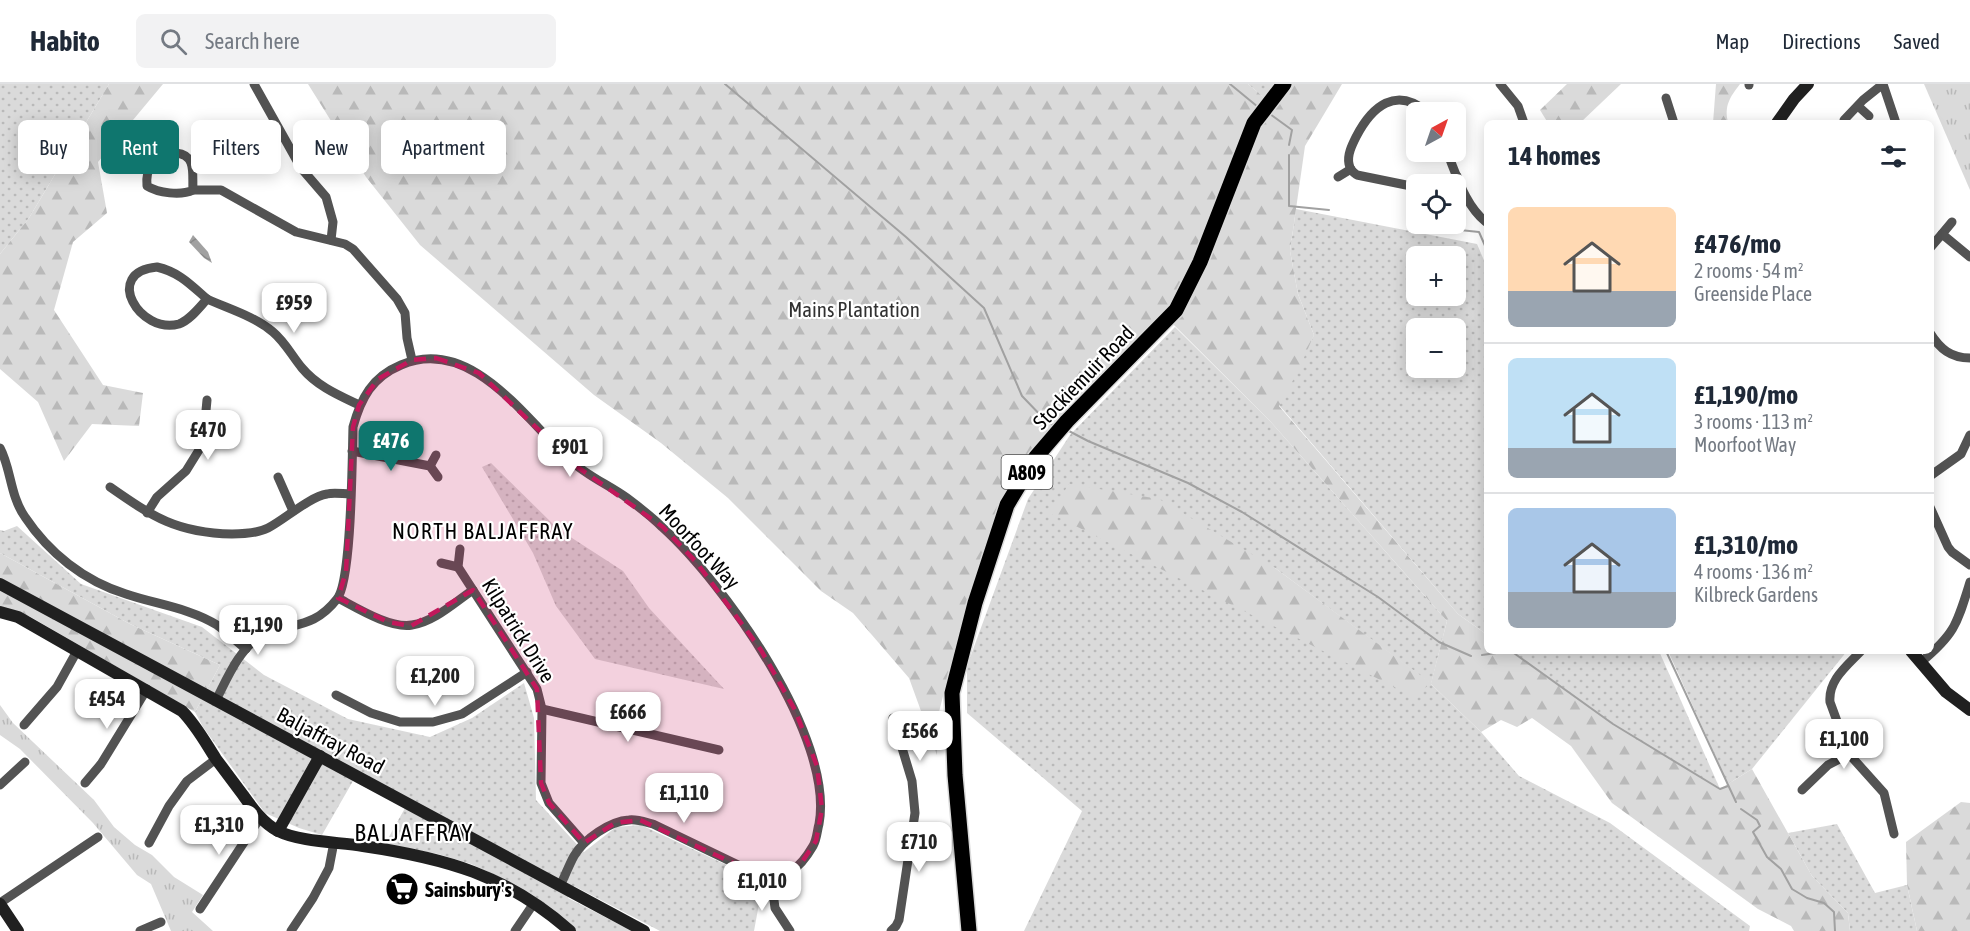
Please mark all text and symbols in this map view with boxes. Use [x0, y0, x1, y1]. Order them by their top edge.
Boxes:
search box [136, 14, 556, 68]
text: Habito [30, 25, 100, 57]
icon: search [157, 25, 190, 58]
text: Search here [205, 28, 300, 54]
text: Map [1715, 29, 1749, 53]
text: Directions [1782, 29, 1861, 53]
text: Saved [1894, 29, 1940, 53]
north arrow [1406, 102, 1466, 162]
map controls [1406, 102, 1466, 378]
chip: Buy [18, 120, 89, 174]
chip: Rent [101, 120, 179, 174]
chip: Filters [191, 120, 281, 174]
chip: New [293, 120, 369, 174]
chip: Apartment [381, 120, 506, 174]
icon: filters [1877, 140, 1910, 173]
text: 14 homes [1508, 141, 1601, 171]
button: locate [1406, 174, 1466, 234]
text: £476/mo [1694, 229, 1781, 259]
icon: home [1556, 231, 1628, 303]
button: + [1406, 246, 1466, 306]
text: 2 rooms · 54 m² [1694, 259, 1804, 282]
text: Greenside Place [1694, 282, 1812, 305]
pin: £959 [258, 283, 330, 334]
text: £959 [276, 291, 312, 314]
park label: Mains Plantation [788, 297, 920, 321]
button: − [1406, 318, 1466, 378]
street label: Stockiemuir Road [1028, 320, 1138, 434]
text: £1,190/mo [1694, 380, 1798, 410]
icon: home [1556, 382, 1628, 454]
pin: £470 [172, 410, 244, 461]
text: 3 rooms · 113 m² [1694, 410, 1813, 433]
text: £470 [190, 418, 226, 441]
pin: £476 [355, 421, 427, 472]
pin: £901 [534, 427, 606, 478]
text: £476 [373, 429, 409, 452]
text: Moorfoot Way [1694, 433, 1796, 456]
text: £901 [552, 435, 588, 458]
road number: A809 [1002, 455, 1052, 489]
street label: Moorfoot Way [655, 499, 746, 594]
district label: NORTH BALJAFFRAY [392, 518, 574, 544]
text: £1,310/mo [1694, 530, 1798, 560]
icon: home [1556, 532, 1628, 604]
text: 4 rooms · 136 m² [1694, 560, 1813, 583]
street label: Kilpatrick Drive [478, 574, 560, 686]
text: Kilbreck Gardens [1694, 583, 1818, 606]
pin: £1,190 [209, 605, 307, 656]
text: £1,190 [233, 613, 283, 636]
pin: £1,200 [386, 656, 484, 707]
text: £1,200 [410, 664, 460, 687]
pin: £454 [71, 679, 143, 730]
text: £454 [89, 687, 125, 710]
pin: £666 [592, 692, 664, 743]
text: £666 [610, 700, 646, 723]
street label: Baljaffray Road [273, 702, 389, 778]
pin: £566 [884, 711, 956, 762]
text: £566 [902, 719, 938, 742]
pin: £1,100 [1795, 719, 1893, 770]
text: £1,100 [1819, 727, 1869, 750]
pin: £1,110 [635, 773, 733, 824]
text: £1,110 [659, 781, 709, 804]
pin: £1,310 [170, 805, 268, 856]
text: £1,310 [194, 813, 244, 836]
district label: BALJAFFRAY [354, 819, 474, 846]
pin: £710 [883, 822, 955, 873]
text: £710 [901, 830, 937, 853]
pin: £1,010 [713, 861, 811, 912]
text: £1,010 [737, 869, 787, 892]
supermarket icon: Sainsbury's [384, 871, 420, 907]
place label: Sainsbury's [425, 877, 512, 901]

